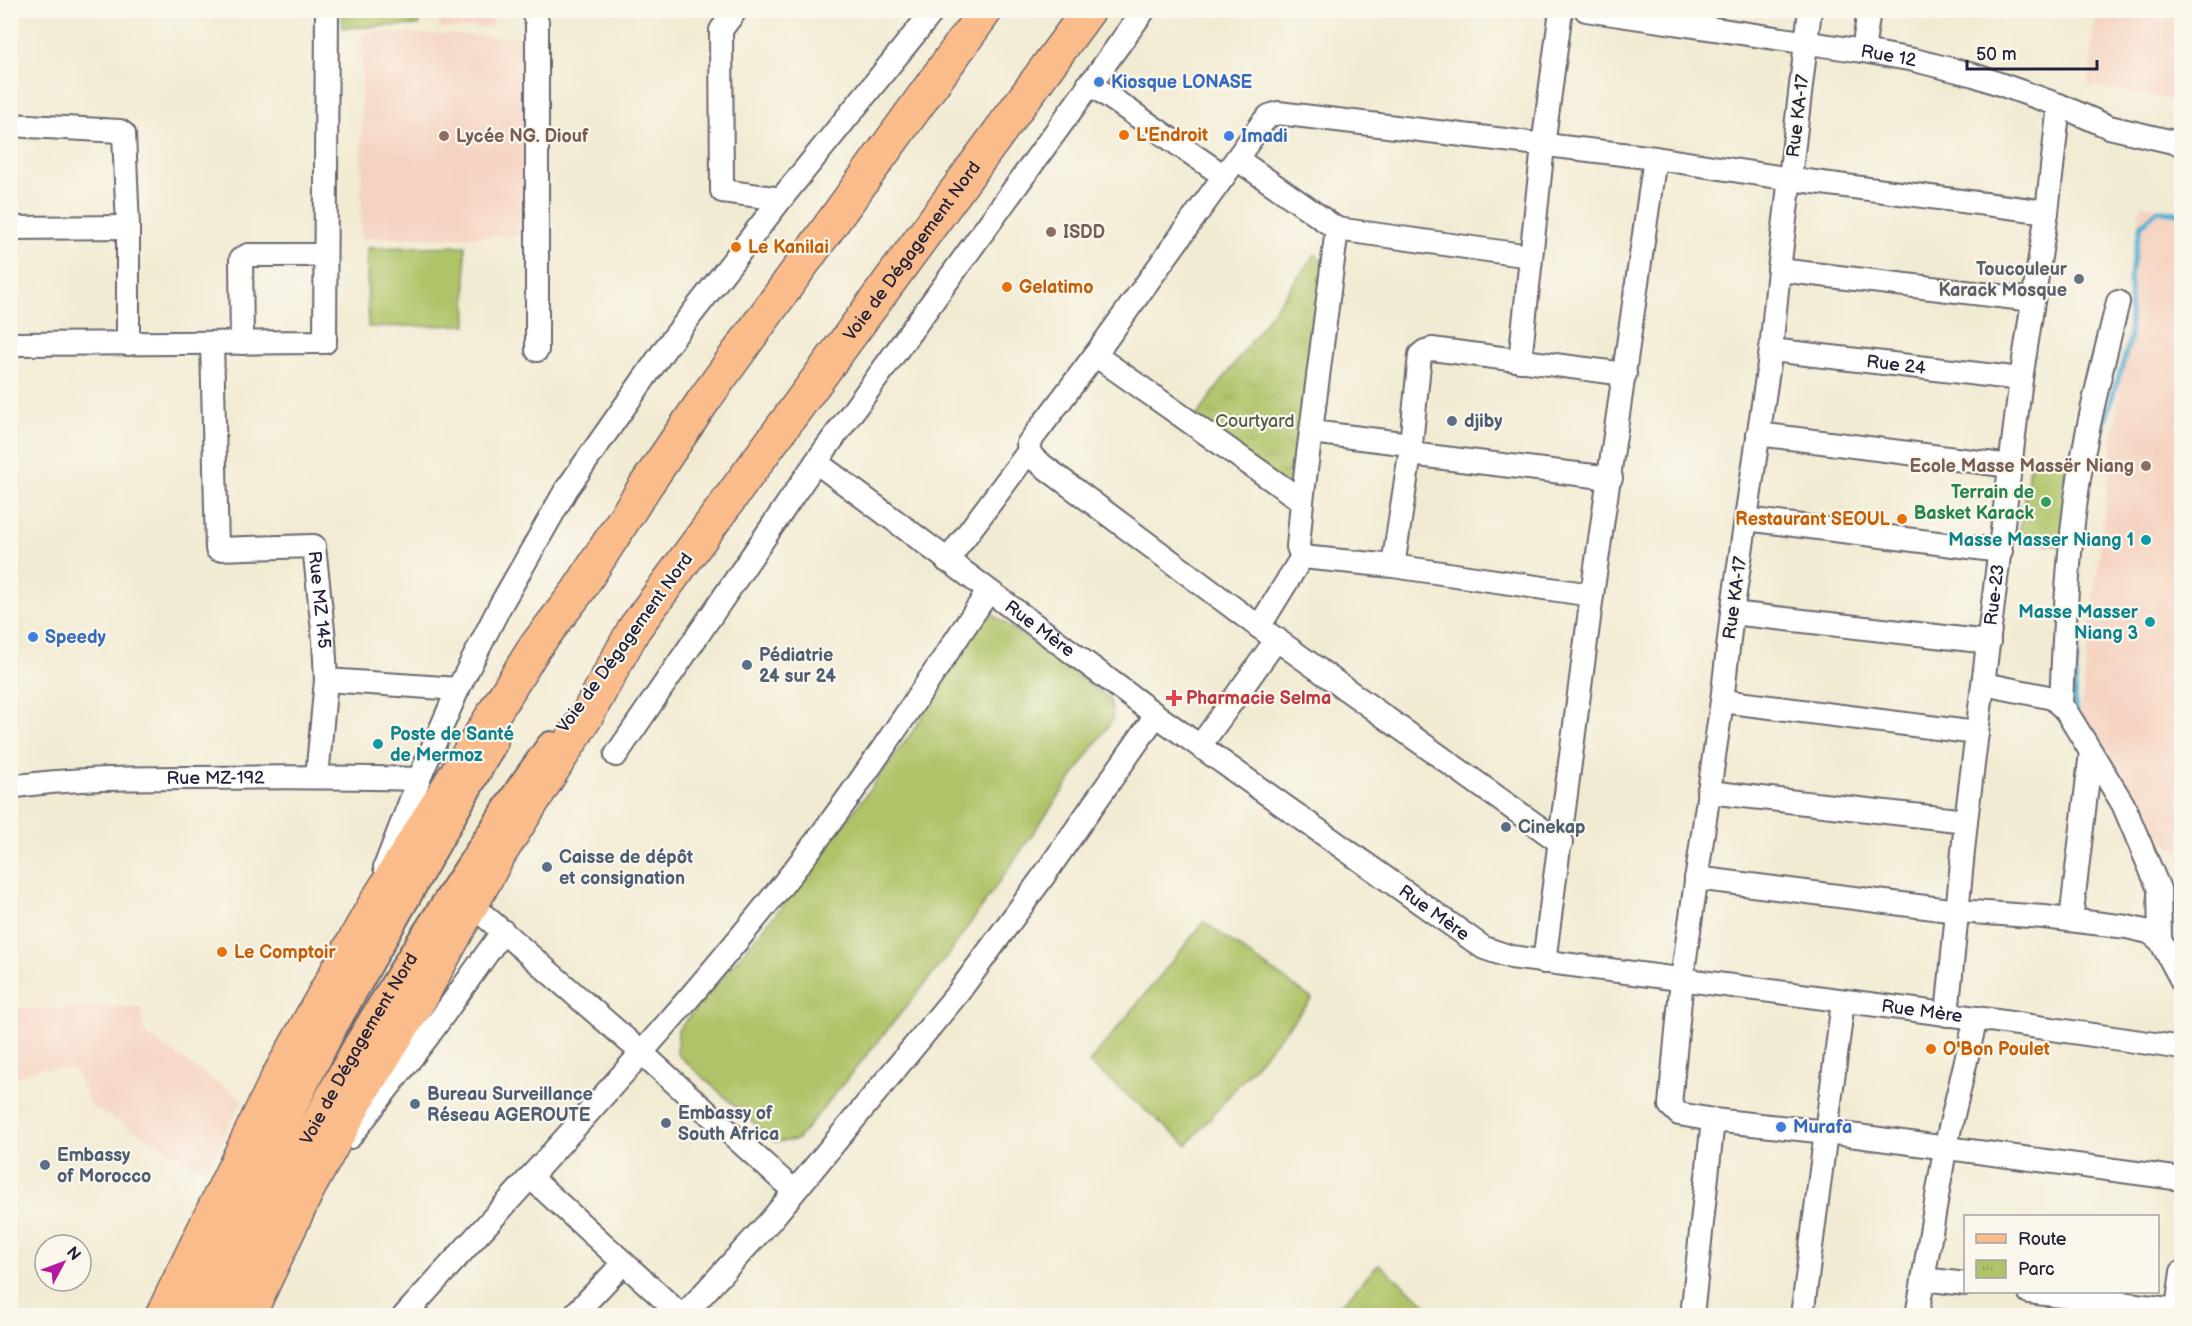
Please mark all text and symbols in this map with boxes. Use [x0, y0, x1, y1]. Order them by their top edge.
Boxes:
scale bar [1967, 33, 2098, 71]
street label: Rue 12 [1859, 40, 1918, 71]
text: 50 m [1976, 44, 2017, 65]
place label: Kiosque LONASE [1111, 72, 1253, 93]
street label: Rue KA-17 [1782, 73, 1814, 159]
marker: Kiosque LONASE [1092, 75, 1106, 89]
place label: L'Endroit [1136, 125, 1208, 146]
place label: Lycée NG. Diouf [456, 126, 589, 147]
place label: Imadi [1241, 126, 1288, 147]
marker: L'Endroit [1117, 128, 1131, 142]
marker: Lycée NG. Diouf [437, 129, 451, 143]
marker: Imadi [1222, 129, 1236, 143]
street label: Voie de Dégagement Nord [839, 157, 985, 345]
place label: ISDD [1063, 222, 1105, 243]
marker: ISDD [1044, 225, 1058, 239]
place label: Le Kanilai [748, 237, 829, 258]
marker: Le Kanilai [729, 240, 743, 254]
place label: Toucouleur Karack Mosque [1939, 259, 2068, 301]
marker: Toucouleur Karack Mosque [2072, 272, 2086, 286]
place label: Gelatimo [1019, 277, 1093, 298]
marker: Gelatimo [1000, 280, 1014, 294]
street label: Rue 24 [1865, 351, 1927, 378]
park label: Courtyard [1215, 411, 1295, 432]
place label: djiby [1464, 411, 1503, 432]
marker: djiby [1445, 414, 1459, 428]
place label: Ecole Masse Massër Niang [1910, 456, 2134, 477]
marker: Ecole Masse Massër Niang [2139, 459, 2153, 473]
place label: Terrain de Basket Karack [1914, 482, 2035, 524]
marker: Terrain de Basket Karack [2039, 495, 2053, 509]
place label: Restaurant SEOUL [1735, 509, 1891, 530]
marker: Restaurant SEOUL [1895, 512, 1909, 526]
place label: Masse Masser Niang 1 [1948, 530, 2134, 551]
marker: Masse Masser Niang 1 [2139, 533, 2153, 547]
street label: Voie de Dégagement Nord [553, 549, 697, 737]
street label: Rue MZ 145 [304, 550, 335, 649]
street label: Rue KA-17 [1719, 555, 1751, 641]
street label: Rue-23 [1980, 563, 2008, 626]
street label: Rue Mère [1001, 596, 1079, 662]
place label: Masse Masser Niang 3 [2018, 602, 2139, 644]
marker: Masse Masser Niang 3 [2143, 615, 2157, 629]
place label: Speedy [45, 627, 106, 648]
marker: Speedy [26, 630, 40, 644]
place label: Pédiatrie 24 sur 24 [759, 645, 837, 687]
marker: Pédiatrie 24 sur 24 [740, 658, 754, 672]
place label: Pharmacie Selma [1186, 688, 1331, 709]
marker: Pharmacie Selma [1167, 691, 1181, 705]
place label: Poste de Santé de Mermoz [390, 724, 514, 766]
marker: Poste de Santé de Mermoz [371, 737, 385, 751]
street label: Rue MZ-192 [166, 767, 265, 789]
place label: Cinekap [1518, 817, 1585, 838]
marker: Cinekap [1499, 820, 1513, 834]
place label: Caisse de dépôt et consignation [559, 847, 693, 889]
marker: Caisse de dépôt et consignation [540, 860, 554, 874]
street label: Rue Mère [1395, 880, 1474, 945]
place label: Le Comptoir [234, 942, 336, 963]
marker: Le Comptoir [215, 945, 229, 959]
street label: Voie de Dégagement Nord [296, 949, 422, 1148]
street label: Rue Mère [1880, 995, 1964, 1027]
place label: O'Bon Poulet [1943, 1039, 2050, 1060]
marker: O'Bon Poulet [1924, 1042, 1938, 1056]
place label: Bureau Surveillance Réseau AGEROUTE [427, 1084, 593, 1126]
marker: Bureau Surveillance Réseau AGEROUTE [408, 1097, 422, 1111]
place label: Embassy of South Africa [678, 1103, 779, 1145]
marker: Embassy of South Africa [659, 1116, 673, 1130]
place label: Murafa [1793, 1117, 1852, 1138]
marker: Murafa [1774, 1120, 1788, 1134]
place label: Embassy of Morocco [57, 1145, 151, 1187]
marker: Embassy of Morocco [38, 1158, 52, 1172]
legend [1964, 1215, 2159, 1293]
text: Route [2018, 1229, 2067, 1250]
north arrow [33, 1233, 93, 1293]
text: N [62, 1243, 84, 1265]
text: Parc [2018, 1259, 2055, 1280]

